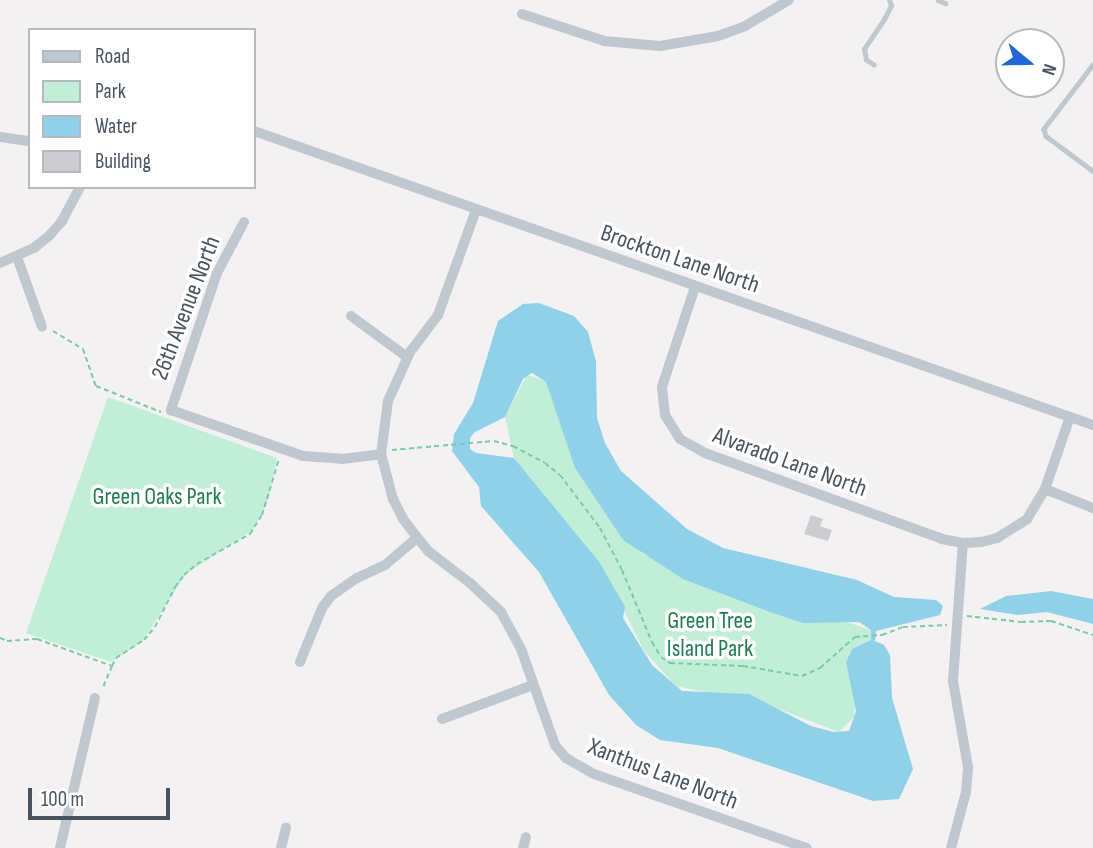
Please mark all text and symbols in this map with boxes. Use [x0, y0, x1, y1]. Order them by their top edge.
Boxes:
legend [28, 28, 256, 189]
north arrow [995, 28, 1065, 98]
text: Road [95, 44, 130, 69]
text: N [1036, 61, 1061, 78]
text: Park [95, 79, 126, 104]
text: Water [95, 114, 137, 139]
text: Building [95, 149, 151, 174]
street label: Brockton Lane North [597, 218, 763, 300]
street label: 26th Avenue North [145, 232, 227, 384]
street label: Alvarado Lane North [709, 421, 871, 503]
park label: Green Oaks Park [92, 483, 222, 511]
park label: Green Tree Island Park [667, 607, 753, 663]
street label: Xanthus Lane North [584, 732, 742, 816]
scale bar [32, 774, 173, 818]
text: 100 m [41, 787, 84, 812]

